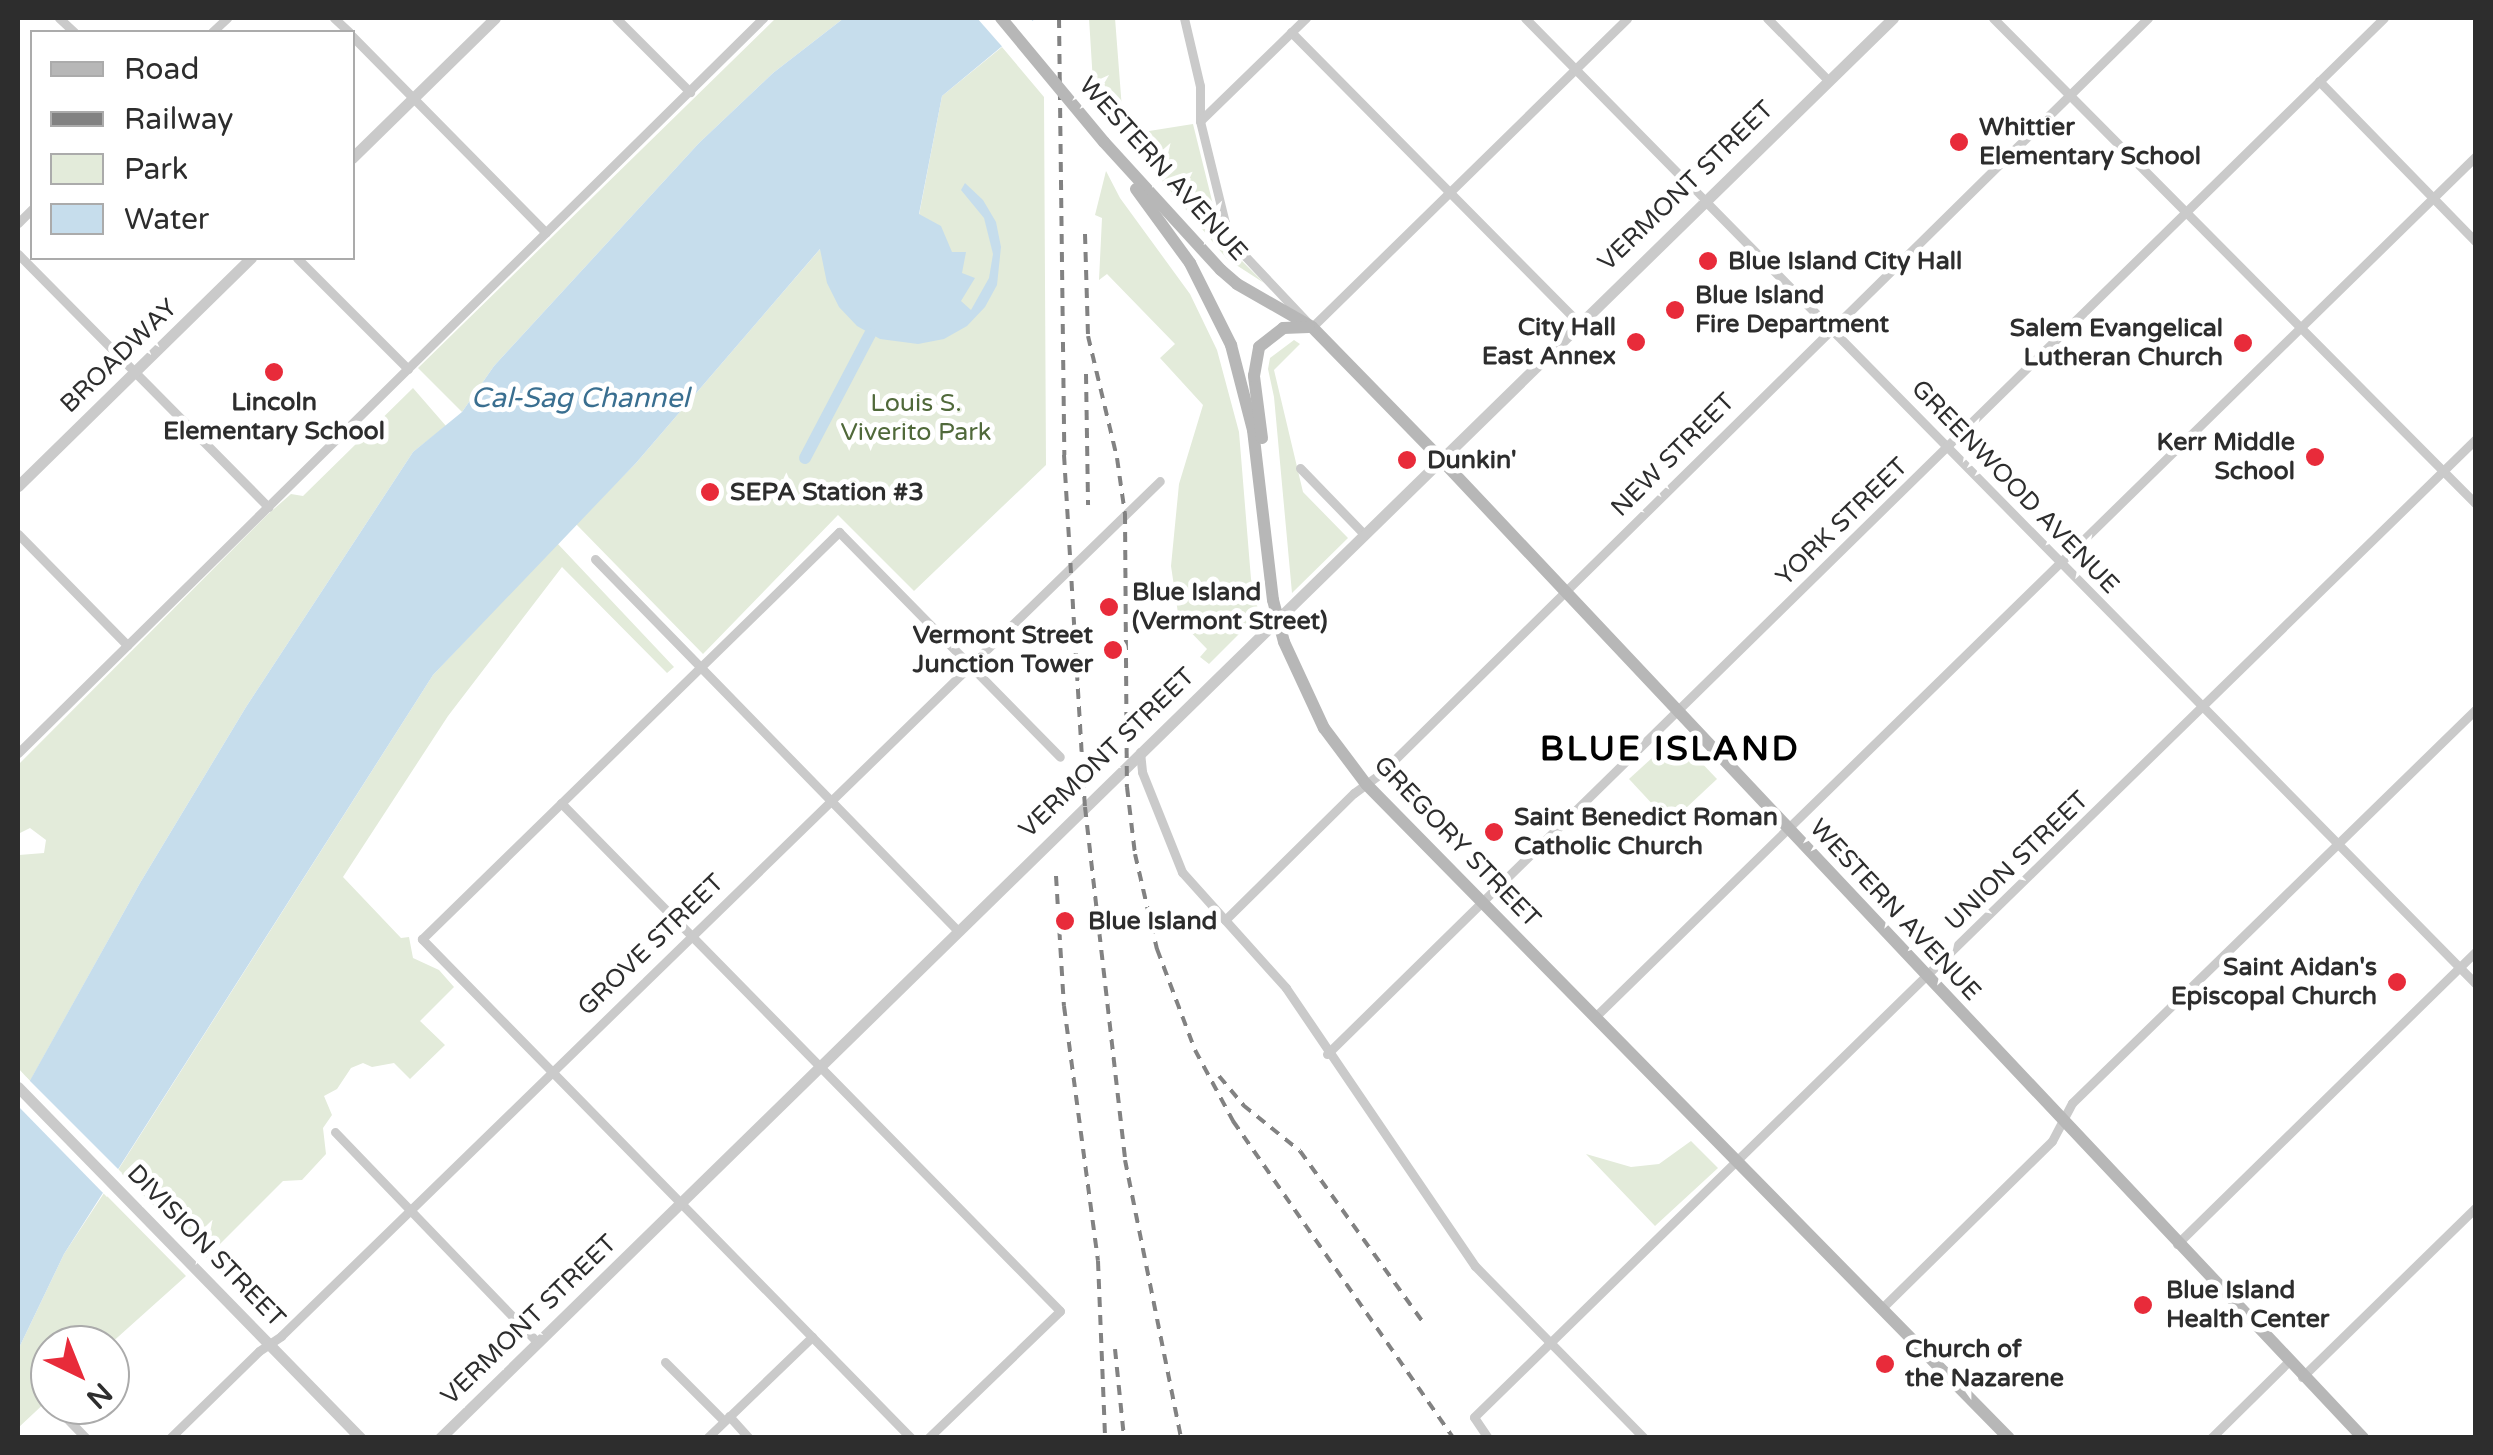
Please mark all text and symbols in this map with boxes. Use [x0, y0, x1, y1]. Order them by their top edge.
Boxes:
legend [30, 30, 355, 260]
text: Road [124, 51, 199, 88]
street label: WESTERN AVENUE [1073, 71, 1253, 267]
street label: VERMONT STREET [1592, 95, 1780, 277]
text: Railway [124, 101, 233, 138]
place label: Whittier Elementary School [1979, 113, 2201, 172]
marker: Whittier Elementary School [1948, 131, 1970, 153]
text: Park [124, 151, 188, 188]
text: Water [124, 201, 209, 238]
place label: Blue Island City Hall [1728, 246, 1962, 276]
marker: Blue Island City Hall [1697, 250, 1719, 272]
place label: Blue Island Fire Department [1695, 281, 1889, 340]
street label: BROADWAY [54, 293, 184, 419]
marker: Blue Island Fire Department [1664, 299, 1686, 321]
place label: City Hall East Annex [1482, 313, 1616, 372]
place label: Salem Evangelical Lutheran Church [2010, 314, 2223, 373]
marker: City Hall East Annex [1625, 331, 1647, 353]
marker: Salem Evangelical Lutheran Church [2232, 332, 2254, 354]
marker: Lincoln Elementary School [263, 361, 285, 383]
street label: GREENWOOD AVENUE [1905, 374, 2125, 600]
water label: Cal-Sag Channel [471, 381, 689, 415]
street label: NEW STREET [1605, 387, 1741, 523]
place label: Lincoln Elementary School [163, 388, 385, 447]
park label: Louis S. Viverito Park [841, 389, 991, 448]
place label: Kerr Middle School [2156, 428, 2295, 487]
place label: Dunkin' [1427, 445, 1517, 475]
marker: Kerr Middle School [2304, 446, 2326, 468]
marker: Dunkin' [1396, 449, 1418, 471]
street label: YORK STREET [1770, 452, 1914, 592]
place label: SEPA Station #3 [730, 477, 924, 507]
marker: SEPA Station #3 [699, 481, 721, 503]
place label: Blue Island (Vermont Street) [1132, 578, 1328, 637]
marker: Blue Island (Vermont Street) [1096, 594, 1122, 620]
place label: Vermont Street Junction Tower [913, 621, 1093, 680]
marker: Vermont Street Junction Tower [1102, 639, 1124, 661]
street label: VERMONT STREET [1013, 662, 1201, 844]
district label: BLUE ISLAND [1540, 728, 1800, 770]
street label: GREGORY STREET [1367, 750, 1547, 934]
street label: UNION STREET [1939, 785, 2095, 937]
place label: Saint Benedict Roman Catholic Church [1514, 803, 1778, 862]
street label: WESTERN AVENUE [1803, 813, 1987, 1007]
marker: Saint Benedict Roman Catholic Church [1483, 821, 1505, 843]
street label: GROVE STREET [572, 868, 730, 1022]
place label: Blue Island [1088, 906, 1217, 936]
marker: Blue Island [1052, 908, 1078, 934]
place label: Saint Aidan's Episcopal Church [2171, 953, 2377, 1012]
marker: Saint Aidan's Episcopal Church [2386, 971, 2408, 993]
street label: DIVISION STREET [121, 1158, 291, 1334]
street label: VERMONT STREET [435, 1229, 623, 1411]
place label: Blue Island Health Center [2166, 1276, 2329, 1335]
marker: Blue Island Health Center [2130, 1292, 2156, 1318]
north arrow [30, 1325, 130, 1425]
place label: Church of the Nazarene [1905, 1335, 2064, 1394]
marker: Church of the Nazarene [1874, 1353, 1896, 1375]
text: N [79, 1375, 119, 1416]

